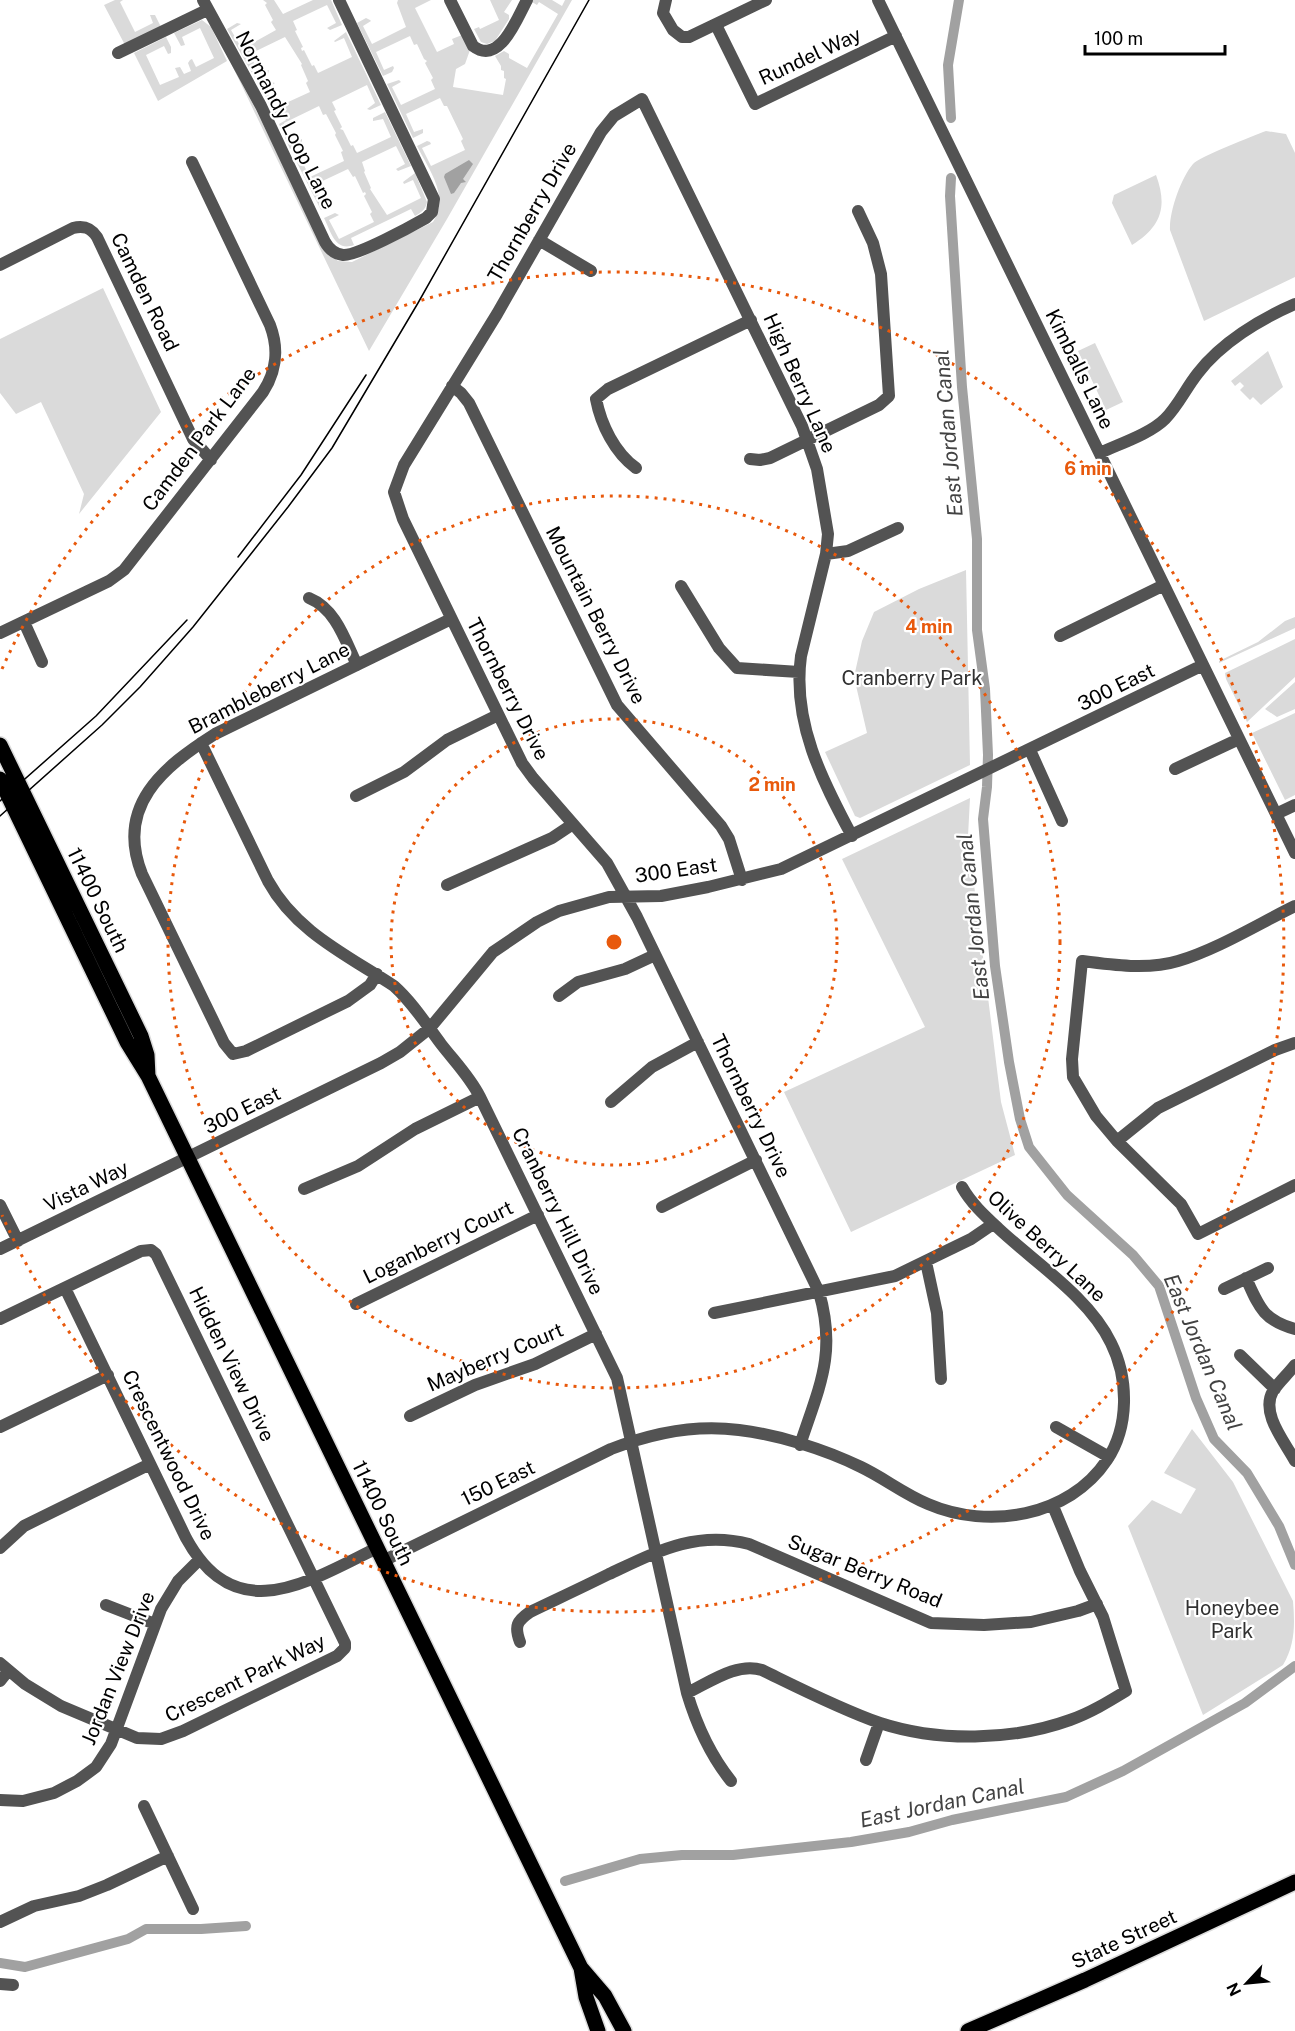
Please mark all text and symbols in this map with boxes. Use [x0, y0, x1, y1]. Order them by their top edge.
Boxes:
scale bar [1085, 18, 1224, 56]
street label: Rundel Way [755, 22, 865, 90]
street label: Normandy Loop Lane [231, 27, 341, 213]
text: 100 m [1094, 28, 1143, 49]
street label: Thornberry Drive [482, 138, 582, 286]
street label: Camden Road [106, 229, 184, 355]
street label: Kimballs Lane [1041, 305, 1119, 433]
street label: High Berry Lane [758, 309, 842, 457]
water label: East Jordan Canal [928, 348, 968, 518]
street label: Camden Park Lane [137, 362, 261, 516]
text: 6 min [1064, 458, 1112, 479]
street label: Mountain Berry Drive [541, 522, 651, 708]
street label: Thornberry Drive [462, 614, 554, 764]
text: 4 min [905, 616, 953, 637]
street label: Brambleberry Lane [184, 637, 354, 739]
street label: 300 East [1074, 658, 1158, 716]
park label: Cranberry Park [841, 666, 983, 690]
text: 2 min [748, 774, 796, 795]
water label: East Jordan Canal [952, 832, 994, 1002]
street label: 11400 South [62, 844, 134, 956]
street label: 300 East [633, 852, 719, 888]
centre of rings [604, 932, 624, 952]
street label: Thornberry Drive [706, 1030, 796, 1182]
street label: 300 East [200, 1081, 284, 1139]
street label: Cranberry Hill Drive [507, 1123, 609, 1299]
street label: Vista Way [40, 1155, 132, 1217]
street label: Olive Berry Lane [983, 1185, 1111, 1307]
street label: Loganberry Court [359, 1195, 517, 1289]
water label: East Jordan Canal [1159, 1270, 1247, 1434]
street label: Hidden View Drive [184, 1283, 280, 1445]
street label: Mayberry Court [423, 1317, 567, 1397]
street label: Crescentwood Drive [117, 1366, 221, 1544]
street label: 150 East [457, 1455, 539, 1511]
street label: 11400 South [347, 1457, 419, 1569]
street label: Sugar Berry Road [784, 1529, 946, 1613]
street label: Jordan View Drive [76, 1588, 160, 1748]
park label: Honeybee Park [1185, 1596, 1279, 1643]
street label: Crescent Park Way [161, 1629, 329, 1727]
water label: East Jordan Canal [857, 1773, 1027, 1833]
street label: State Street [1068, 1904, 1180, 1974]
north arrow [1217, 1953, 1277, 2013]
text: N [1223, 1980, 1245, 1999]

